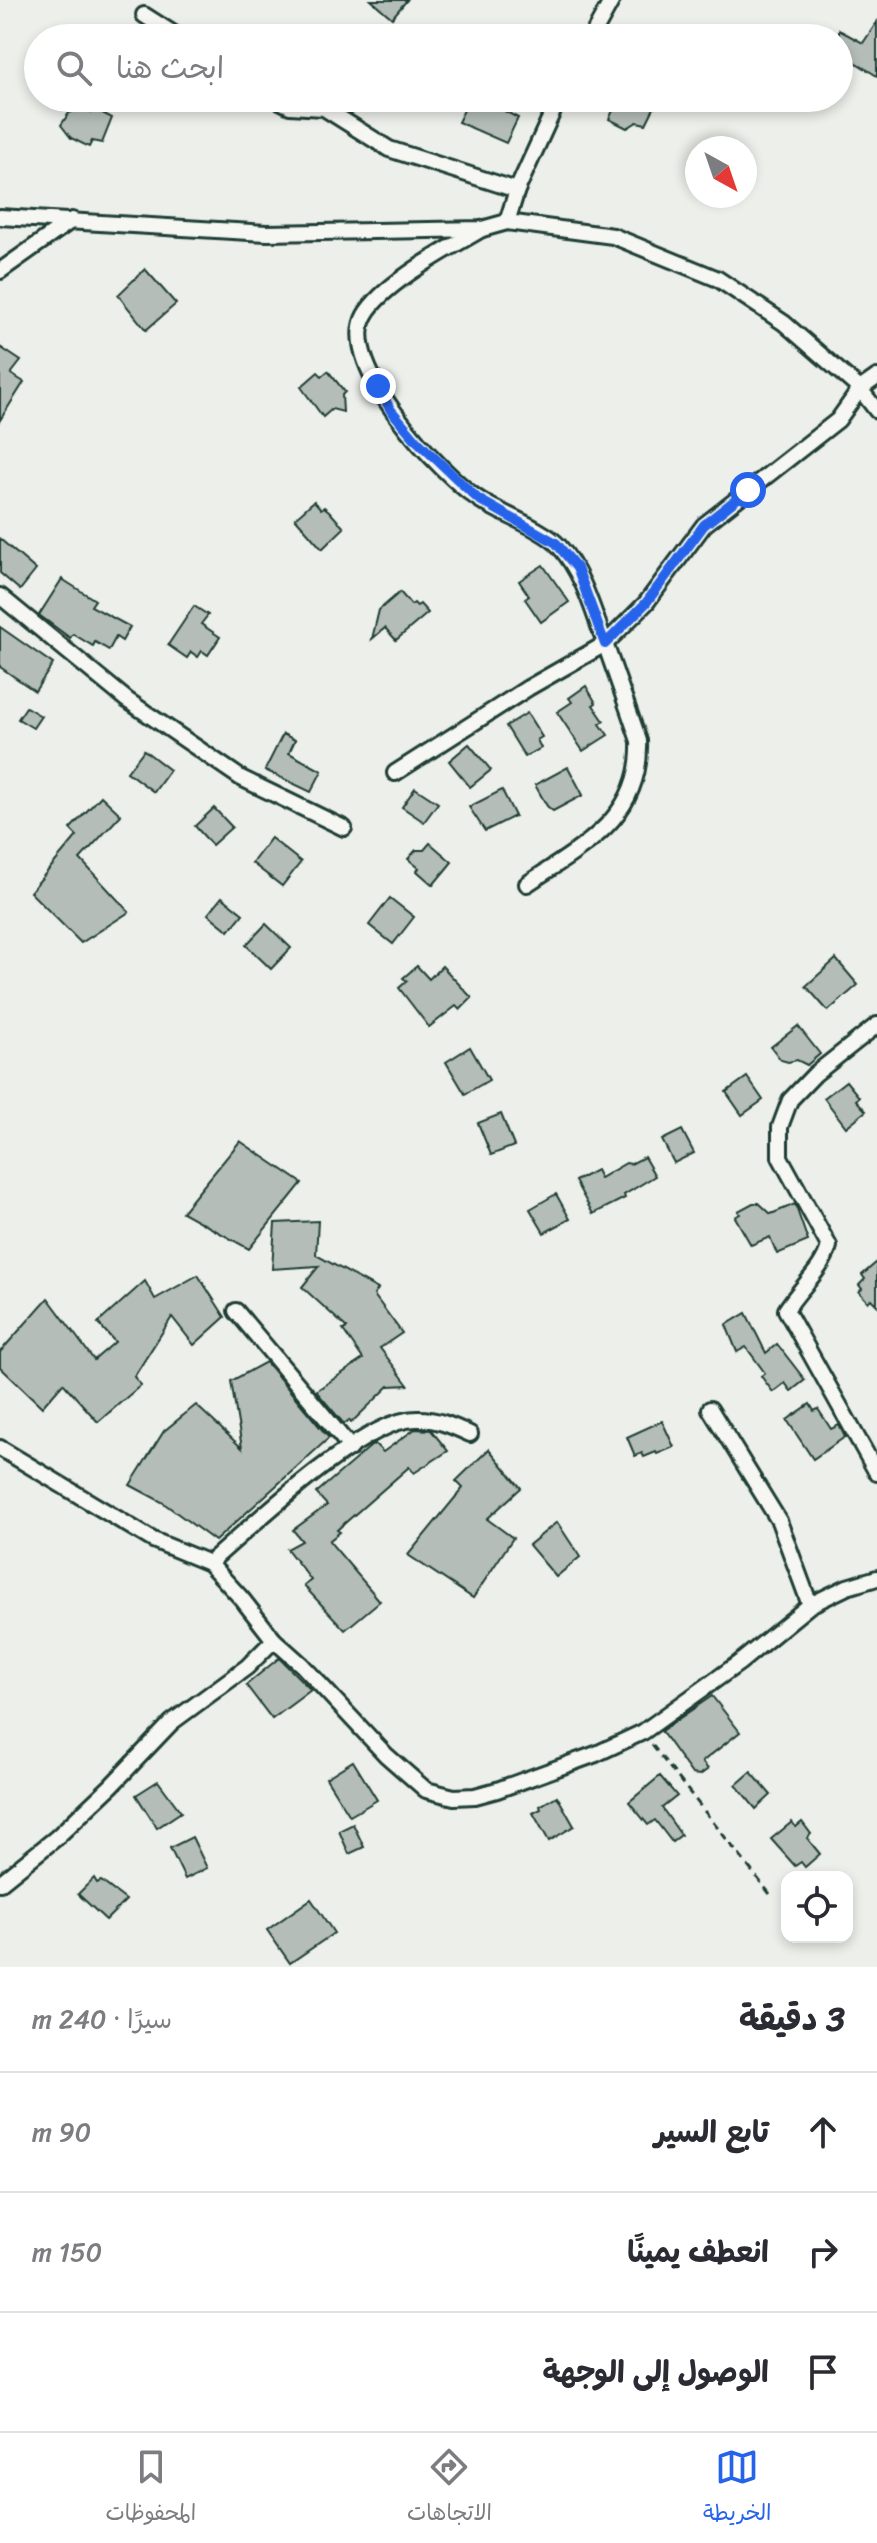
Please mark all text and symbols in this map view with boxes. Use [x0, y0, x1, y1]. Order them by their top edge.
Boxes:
search box [24, 24, 853, 112]
text: ابحث هنا [116, 41, 224, 95]
icon: search [52, 46, 96, 90]
north arrow [685, 136, 757, 208]
route end [360, 368, 396, 404]
route start [730, 472, 766, 508]
map controls [781, 1871, 853, 1943]
button: locate [781, 1871, 853, 1943]
text: 3 دقيقة [739, 1989, 845, 2049]
text: سيرًا · 240 m [32, 1996, 172, 2042]
text: تابع السير [654, 2105, 769, 2159]
text: 90 m [32, 2109, 91, 2155]
icon: ahead [801, 2110, 845, 2154]
text: انعطف يمينًا [627, 2225, 769, 2279]
text: 150 m [32, 2229, 102, 2275]
icon: right [801, 2230, 845, 2274]
text: الوصول إلى الوجهة [542, 2345, 769, 2399]
icon: arrive [801, 2350, 845, 2394]
tab: المحفوظات [105, 2445, 196, 2532]
tab: الاتجاهات [407, 2445, 492, 2532]
tab: الخريطة [703, 2445, 772, 2532]

